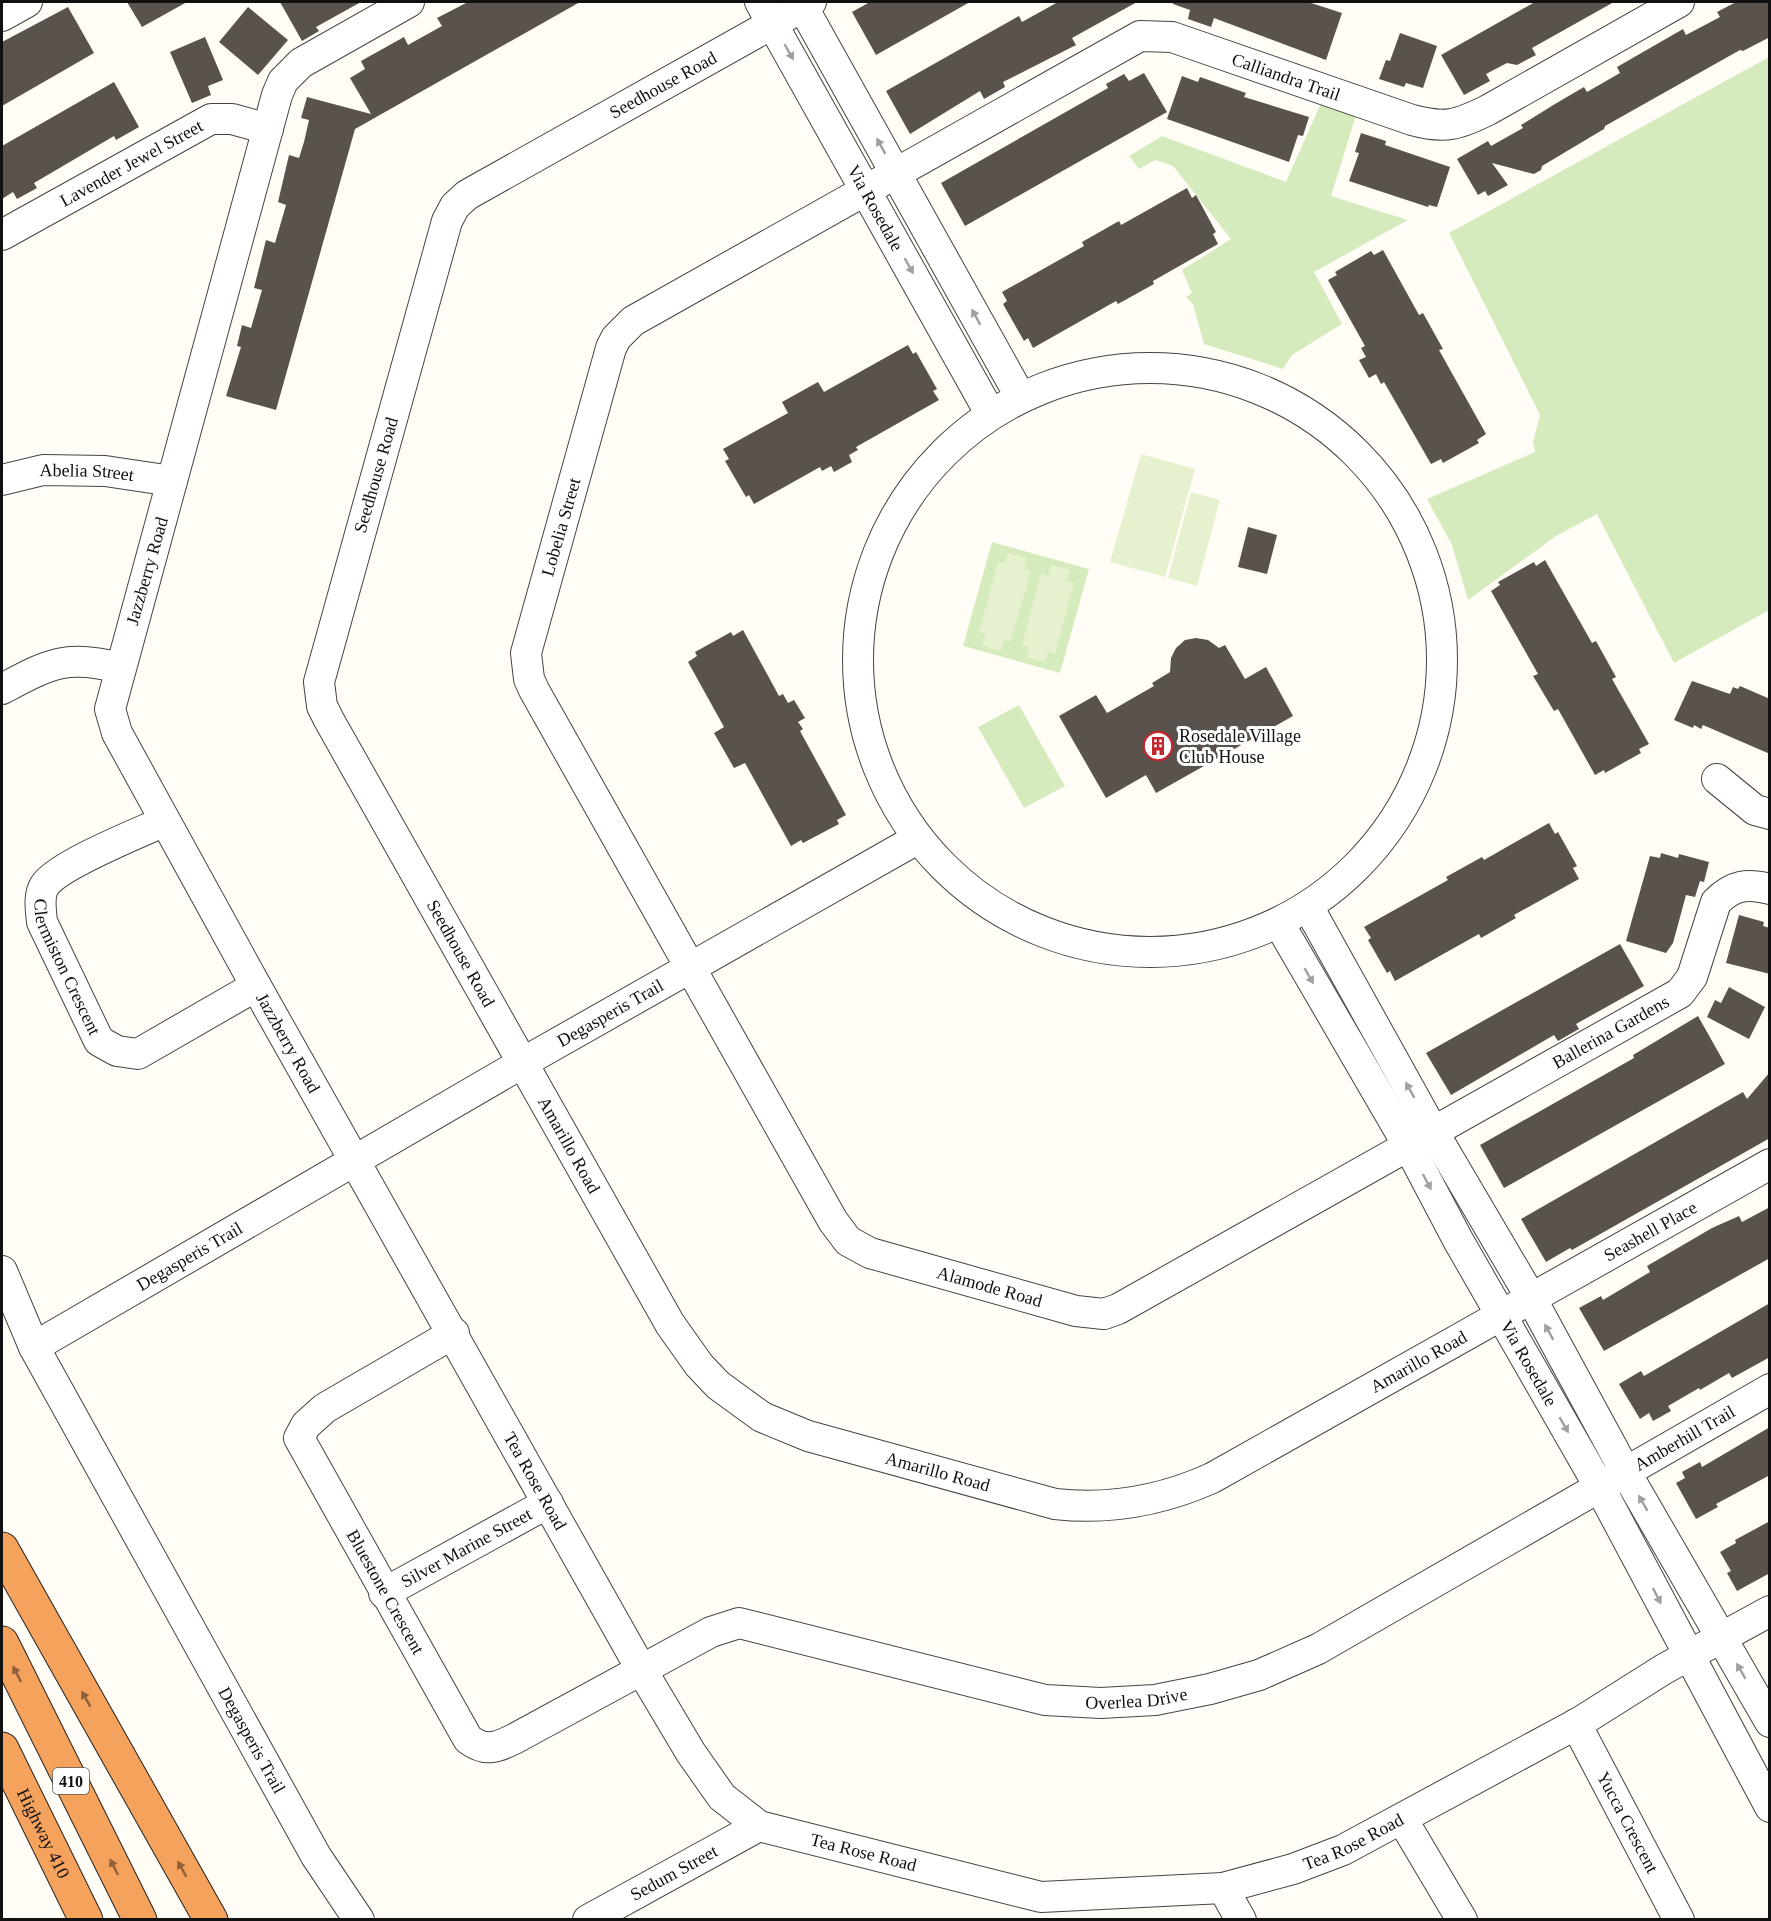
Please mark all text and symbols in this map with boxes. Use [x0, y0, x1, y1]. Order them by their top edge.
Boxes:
one-way arrow [784, 44, 794, 61]
street label: Seedhouse Road [606, 47, 720, 123]
street label: Calliandra Trail [1229, 49, 1343, 105]
street label: Lavender Jewel Street [57, 116, 206, 211]
one-way arrow [876, 138, 886, 155]
street label: Via Rosedale [843, 161, 907, 254]
one-way arrow [903, 258, 913, 275]
one-way arrow [971, 308, 981, 325]
street label: Seedhouse Road [350, 415, 402, 535]
street label: Abelia Street [39, 460, 135, 485]
street label: Lobelia Street [537, 475, 585, 579]
street label: Jazzberry Road [122, 515, 172, 627]
place label: Rosedale Village Club House [1179, 726, 1301, 767]
building icon: Rosedale Village Club House [1142, 730, 1174, 762]
street label: Seedhouse Road [423, 896, 499, 1010]
street label: Clermiston Crescent [30, 898, 105, 1038]
one-way arrow [1304, 968, 1315, 984]
street label: Degasperis Trail [554, 975, 667, 1051]
street label: Jazzberry Road [252, 989, 324, 1096]
street label: Ballerina Gardens [1549, 991, 1672, 1073]
one-way arrow [1405, 1081, 1415, 1098]
street label: Amarillo Road [534, 1093, 604, 1197]
one-way arrow [1422, 1173, 1432, 1190]
street label: Seashell Place [1600, 1197, 1701, 1265]
street label: Degasperis Trail [133, 1218, 246, 1295]
street label: Alamode Road [935, 1262, 1045, 1311]
street label: Via Rosedale [1496, 1317, 1561, 1410]
one-way arrow [1544, 1323, 1554, 1340]
street label: Amarillo Road [1367, 1327, 1470, 1397]
street label: Amberhill Trail [1631, 1401, 1738, 1475]
one-way arrow [1559, 1417, 1569, 1434]
street label: Tea Rose Road [500, 1429, 570, 1533]
street label: Amarillo Road [883, 1448, 992, 1496]
one-way arrow [1638, 1494, 1648, 1511]
street label: Silver Marine Street [398, 1504, 535, 1592]
street label: Bluestone Crescent [343, 1526, 428, 1658]
one-way arrow [1652, 1588, 1662, 1605]
one-way arrow [1735, 1663, 1746, 1679]
one-way arrow [13, 1665, 23, 1683]
street label: Degasperis Trail [214, 1683, 289, 1797]
street label: Overlea Drive [1085, 1684, 1189, 1713]
one-way arrow [81, 1690, 91, 1707]
road number: 410 [53, 1768, 89, 1794]
street label: Yucca Crescent [1593, 1768, 1662, 1876]
street label: Highway 410 [13, 1785, 74, 1882]
street label: Tea Rose Road [1300, 1809, 1407, 1874]
street label: Tea Rose Road [808, 1829, 919, 1875]
street label: Sedum Street [627, 1841, 721, 1905]
one-way arrow [109, 1859, 119, 1876]
one-way arrow [177, 1860, 187, 1877]

